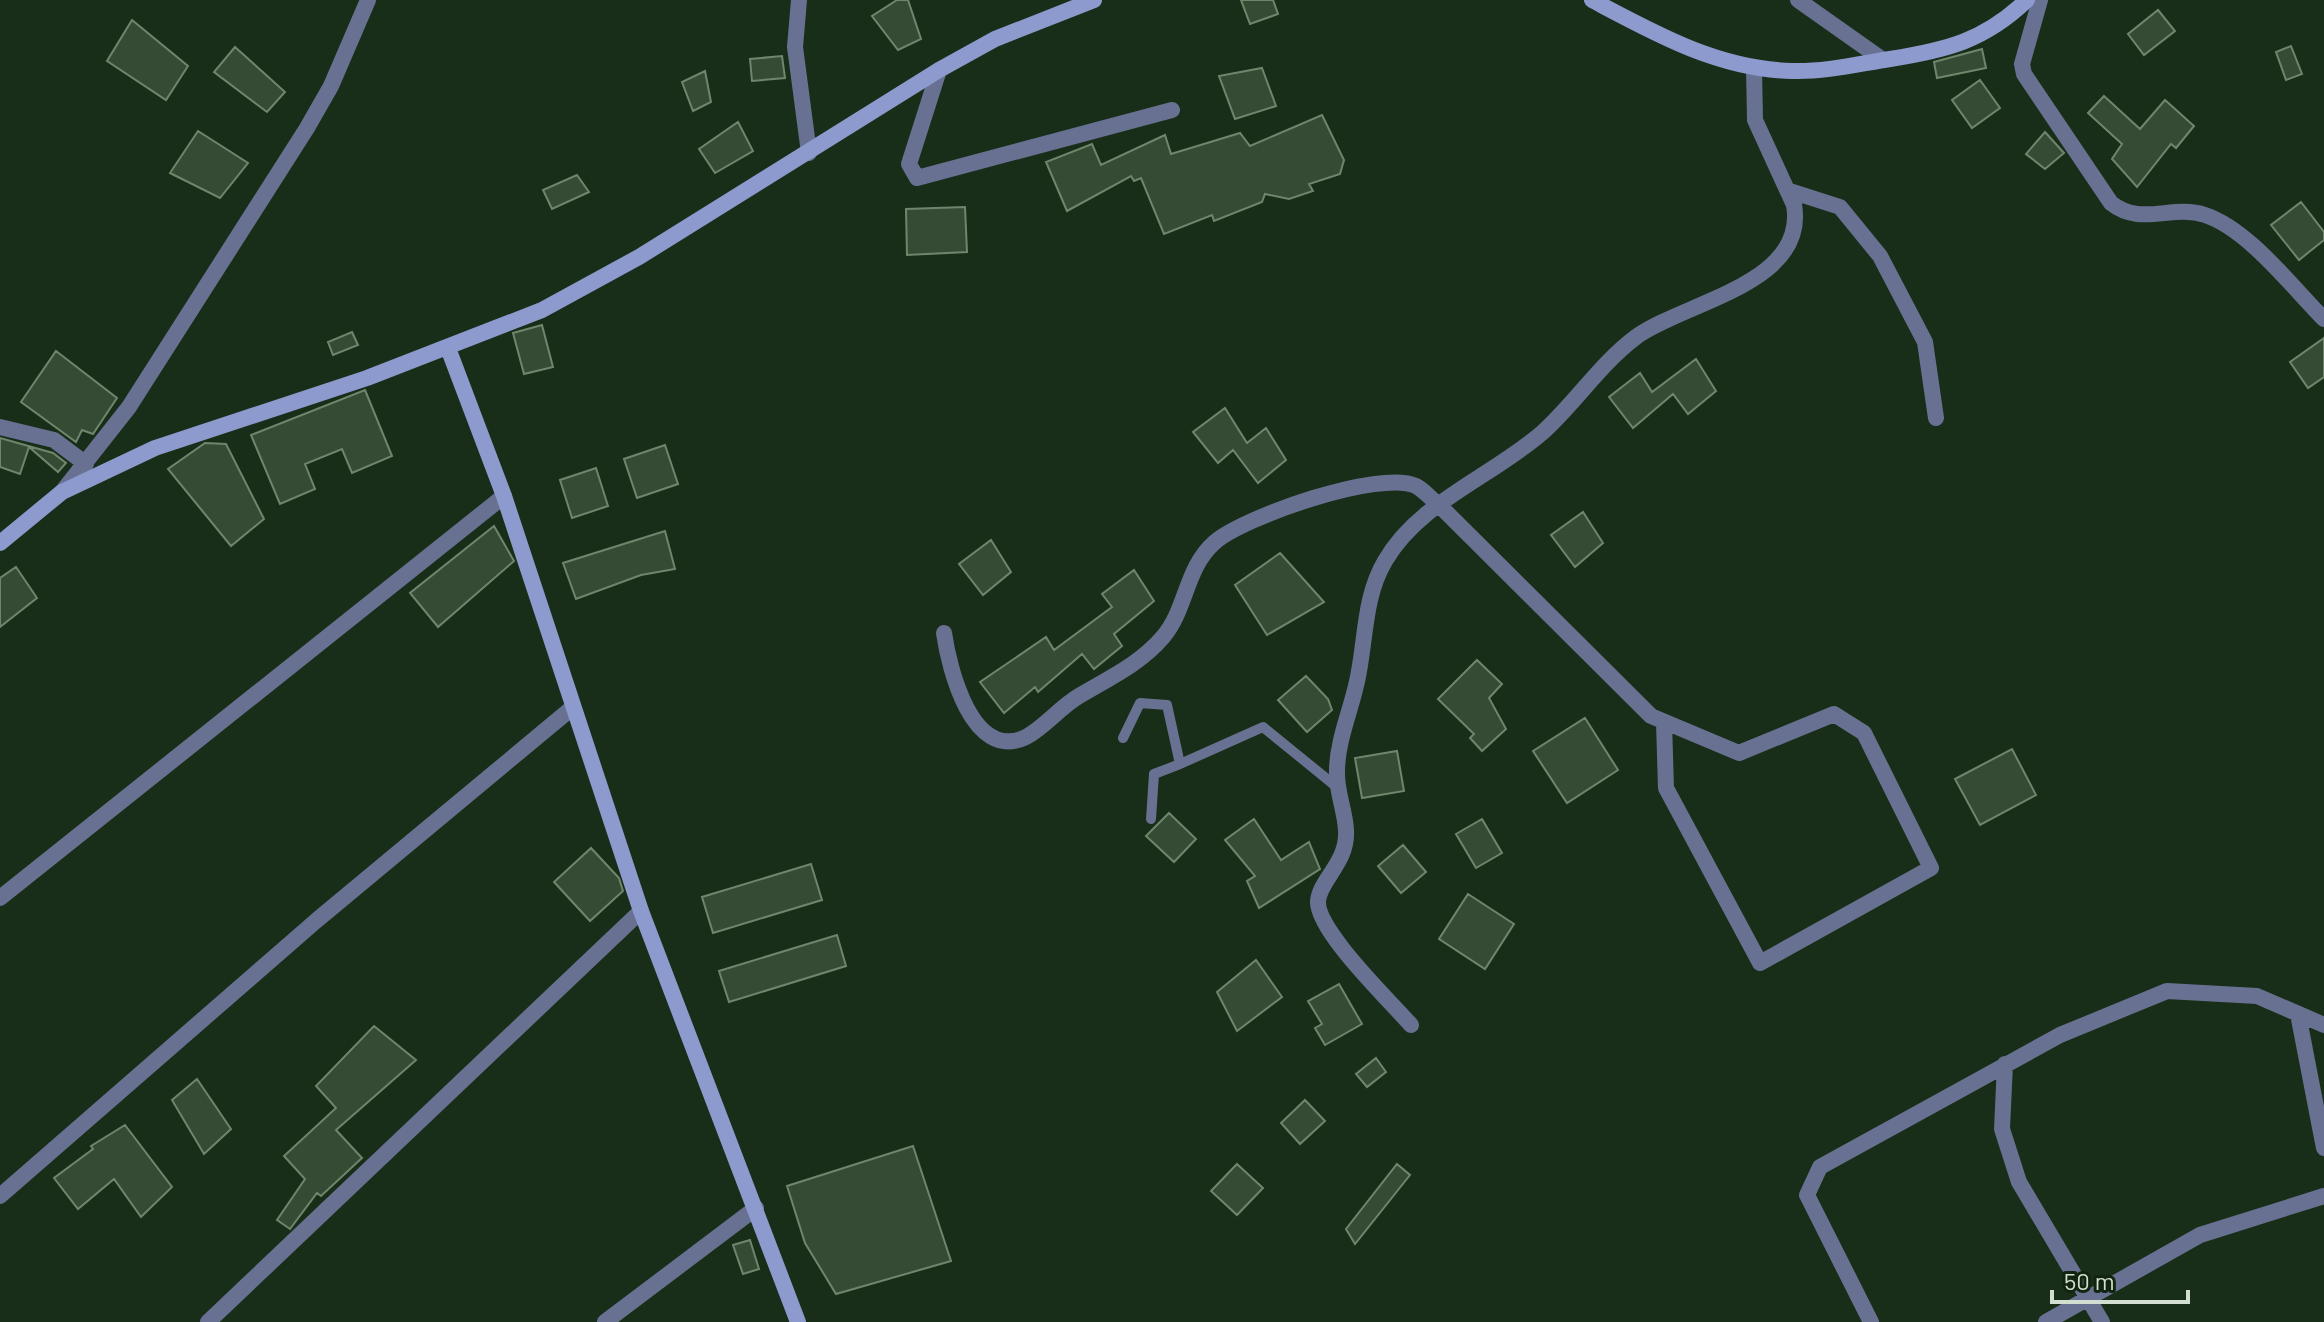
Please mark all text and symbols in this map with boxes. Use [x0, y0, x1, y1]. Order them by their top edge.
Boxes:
scale bar [2052, 1254, 2188, 1304]
text: 50 m [2064, 1266, 2115, 1295]

